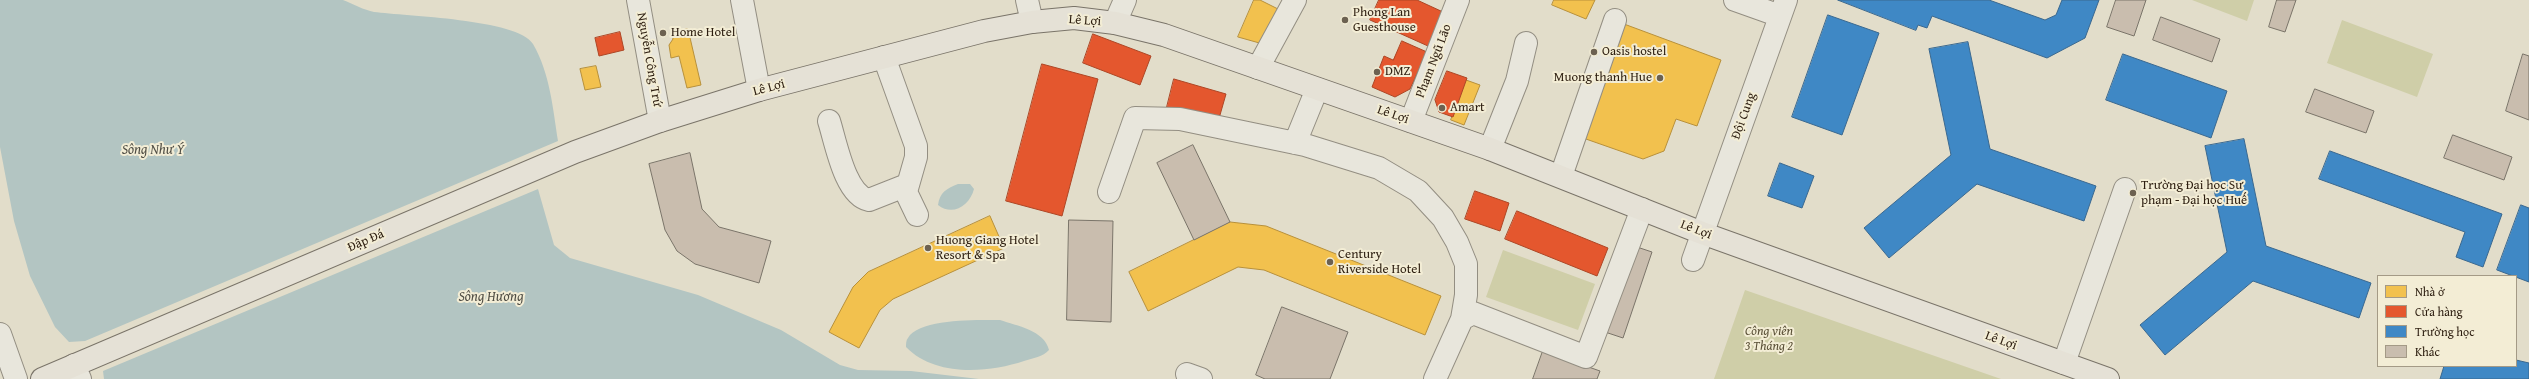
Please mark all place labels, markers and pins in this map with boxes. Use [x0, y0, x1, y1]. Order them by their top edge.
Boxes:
place label: Phong Lan Guesthouse [1353, 5, 1416, 36]
marker: Phong Lan Guesthouse [1340, 15, 1350, 25]
place label: Home Hotel [671, 25, 735, 41]
marker: Home Hotel [658, 28, 668, 38]
place label: Oasis hostel [1602, 44, 1666, 60]
marker: Oasis hostel [1589, 47, 1599, 57]
place label: DMZ [1385, 64, 1410, 80]
marker: DMZ [1372, 67, 1382, 77]
place label: Muong thanh Hue [1554, 70, 1652, 86]
marker: Muong thanh Hue [1655, 73, 1665, 83]
place label: Amart [1450, 100, 1485, 116]
marker: Amart [1437, 103, 1447, 113]
place label: Trường Đại học Sư phạm - Đại học Huế [2141, 178, 2247, 209]
marker: Trường Đại học Sư phạm - Đại học Huế [2128, 188, 2138, 198]
place label: Huong Giang Hotel Resort & Spa [936, 233, 1039, 264]
marker: Huong Giang Hotel Resort & Spa [923, 243, 933, 253]
place label: Century Riverside Hotel [1338, 247, 1421, 278]
marker: Century Riverside Hotel [1325, 257, 1335, 267]

